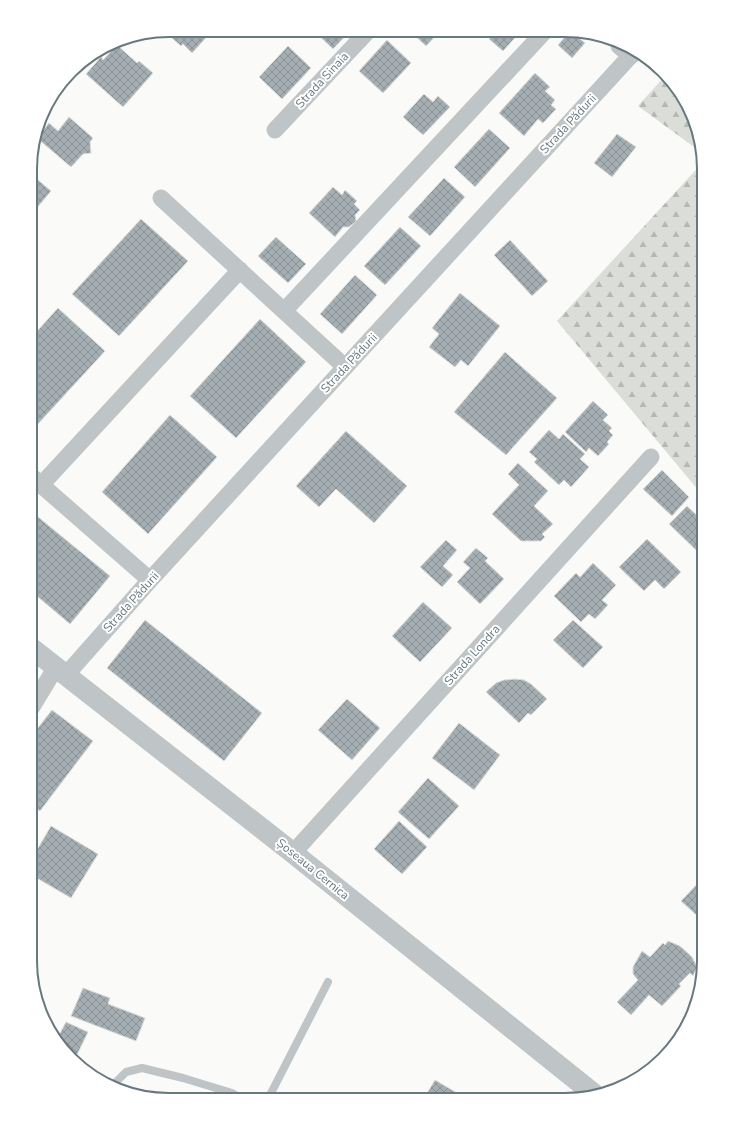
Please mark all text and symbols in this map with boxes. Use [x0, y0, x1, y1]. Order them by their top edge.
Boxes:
street label: Strada Sinaia [292, 49, 352, 111]
street label: Strada Pădurii [536, 91, 600, 157]
street label: Strada Pădurii [317, 330, 381, 396]
street label: Strada Pădurii [100, 568, 162, 636]
street label: Strada Londra [441, 621, 503, 689]
street label: Șoseaua Cernica [274, 835, 352, 903]

